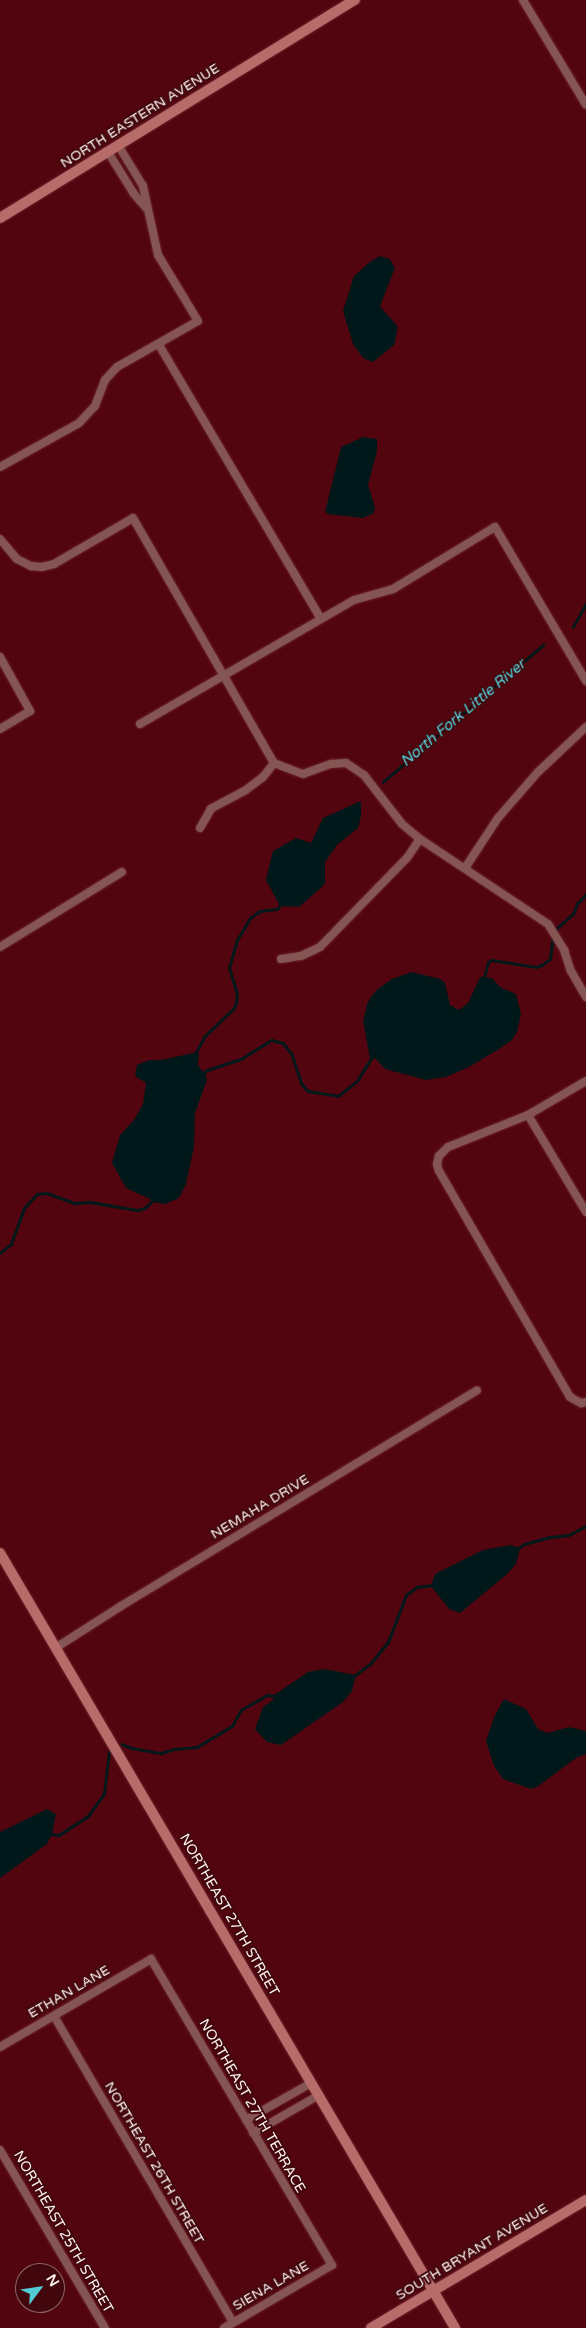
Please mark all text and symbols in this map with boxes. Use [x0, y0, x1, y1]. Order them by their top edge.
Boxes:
street label: NORTH EASTERN AVENUE [57, 60, 223, 172]
water label: North Fork Little River [397, 656, 529, 770]
street label: NEMAHA DRIVE [208, 1471, 312, 1543]
street label: NORTHEAST 27TH STREET [176, 1831, 282, 1999]
street label: ETHAN LANE [25, 1962, 113, 2022]
street label: NORTHEAST 27TH TERRACE [195, 2016, 309, 2196]
street label: NORTHEAST 26TH STREET [101, 2079, 207, 2247]
street label: NORTHEAST 25TH STREET [10, 2148, 116, 2316]
street label: SOUTH BRYANT AVENUE [393, 2200, 551, 2304]
street label: SIENA LANE [230, 2257, 312, 2315]
north arrow [15, 2263, 65, 2313]

